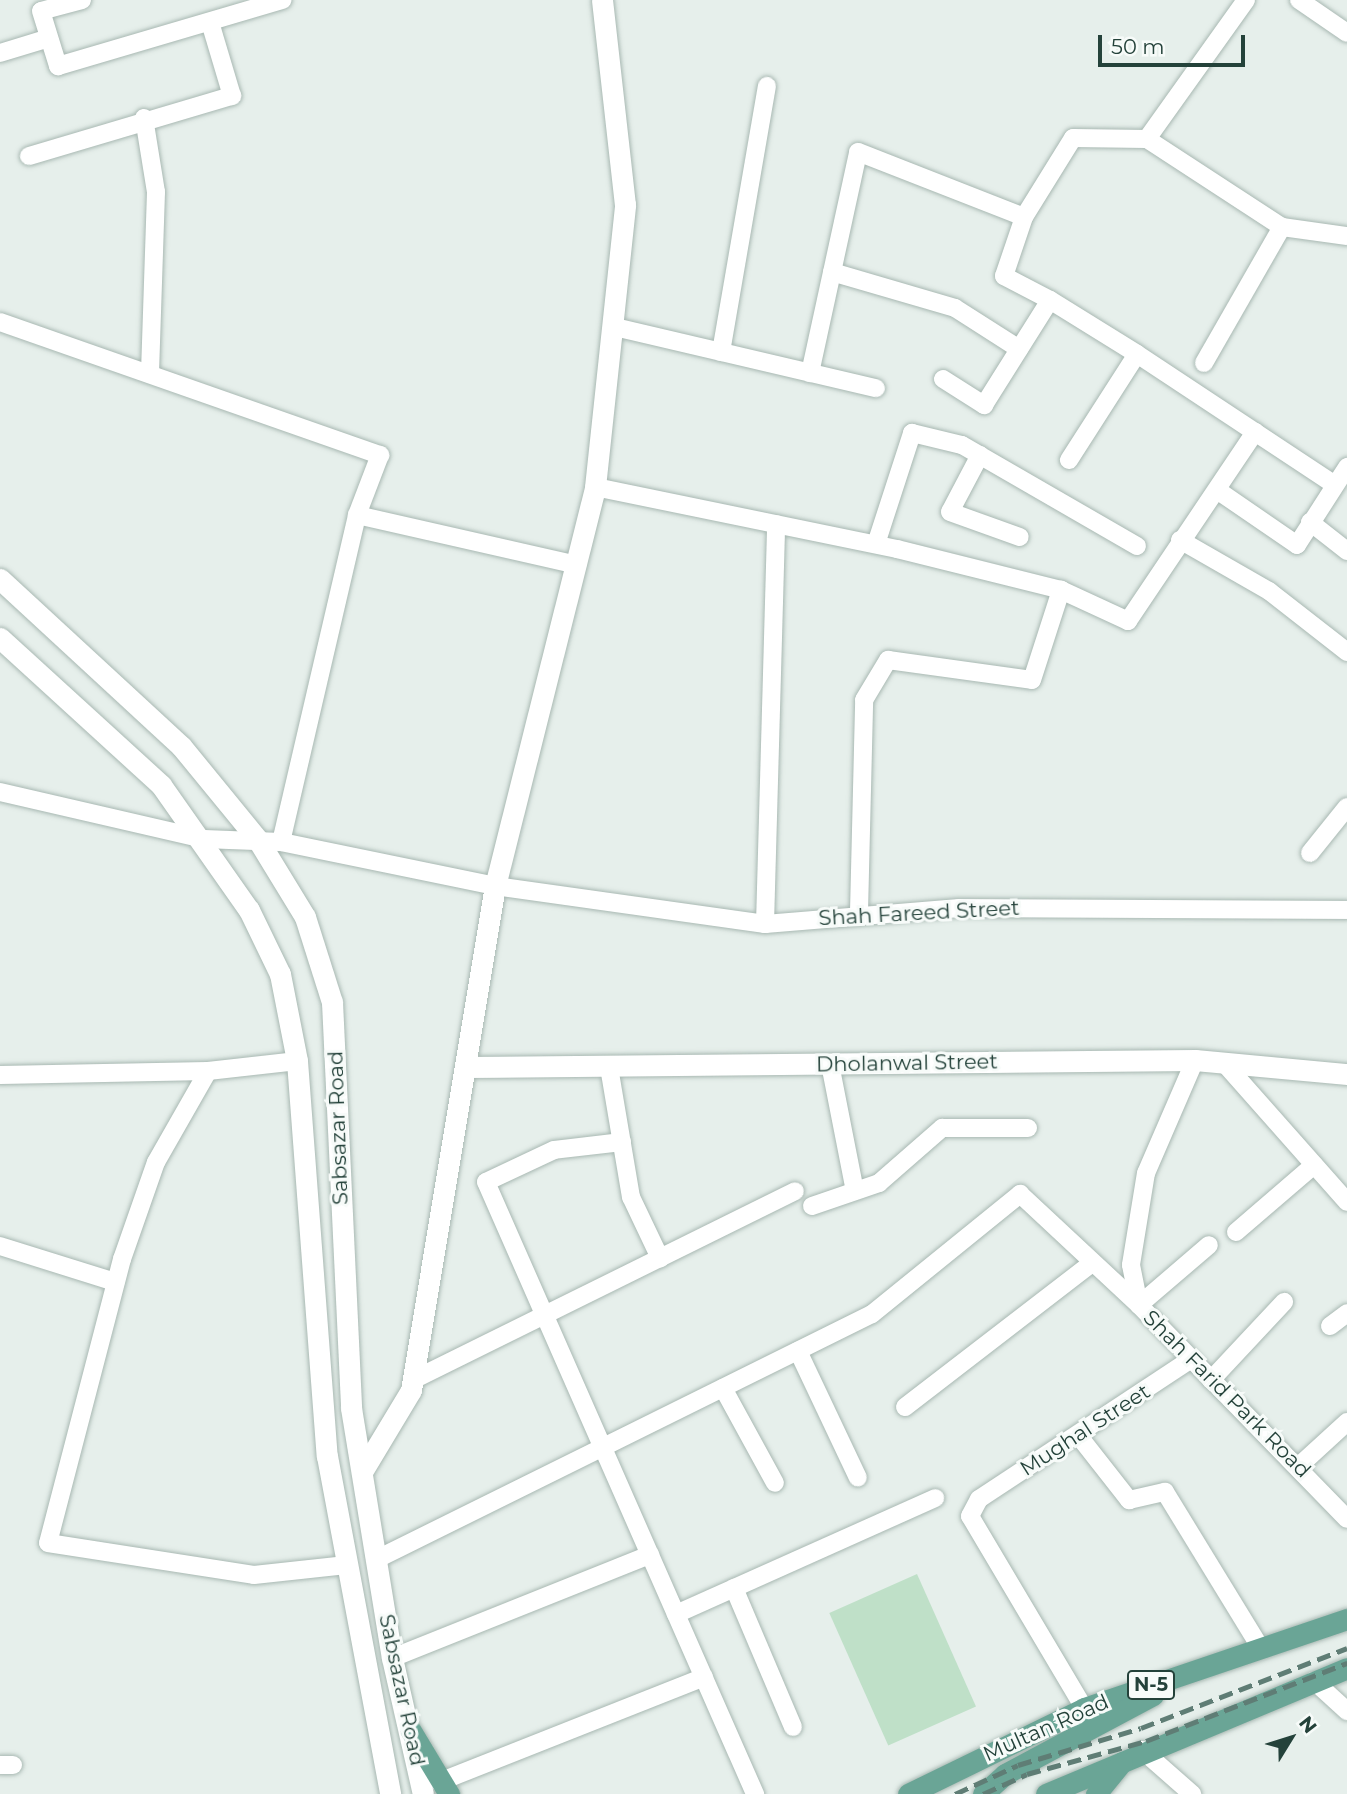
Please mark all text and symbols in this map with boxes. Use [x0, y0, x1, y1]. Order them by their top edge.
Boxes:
scale bar [1102, 21, 1249, 65]
text: 50 m [1111, 34, 1165, 59]
street label: Shah Fareed Street [818, 895, 1020, 931]
street label: Dholanwal Street [816, 1049, 998, 1077]
street label: Sabsazar Road [323, 1051, 353, 1205]
street label: Shah Farid Park Road [1138, 1305, 1316, 1483]
street label: Mughal Street [1015, 1379, 1155, 1481]
street label: Sabsazar Road [374, 1612, 430, 1768]
road number: N-5 [1126, 1670, 1176, 1700]
street label: Multan Road [979, 1689, 1113, 1767]
north arrow [1256, 1703, 1326, 1773]
text: N [1294, 1712, 1322, 1738]

